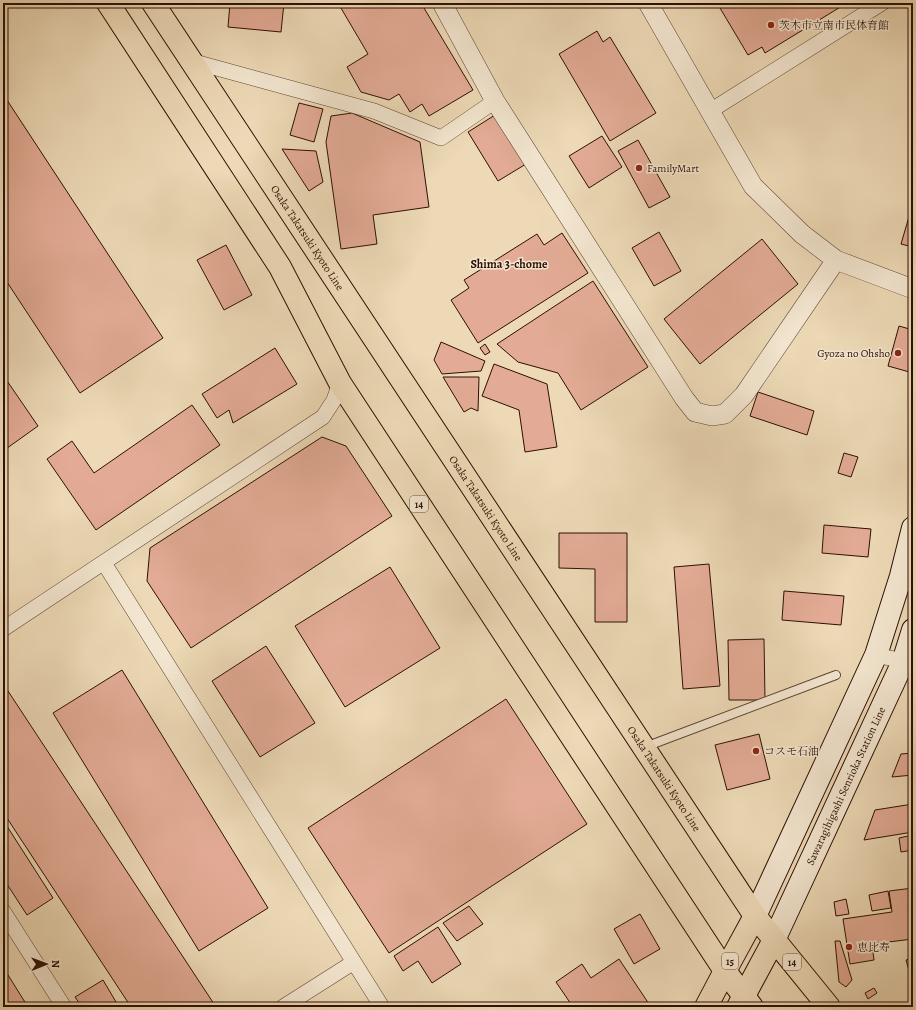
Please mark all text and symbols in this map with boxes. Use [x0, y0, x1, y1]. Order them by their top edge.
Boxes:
place label: 茨木市立南市民体育館 [779, 18, 889, 33]
marker: 茨木市立南市民体育館 [766, 20, 776, 30]
place label: FamilyMart [647, 161, 699, 176]
marker: FamilyMart [634, 163, 644, 173]
street label: Osaka Takatsuki Kyoto Line [267, 182, 348, 293]
district label: Shima 3-chome [470, 256, 548, 272]
place label: Gyoza no Ohsho [817, 346, 891, 361]
marker: Gyoza no Ohsho [893, 348, 903, 358]
street label: Osaka Takatsuki Kyoto Line [446, 452, 526, 564]
road number: 14 [410, 496, 428, 512]
street label: Sawaragihigashi Senrioka Station Line [802, 704, 889, 867]
street label: Osaka Takatsuki Kyoto Line [624, 723, 705, 834]
place label: コスモ石油 [764, 744, 819, 759]
marker: コスモ石油 [751, 746, 761, 756]
place label: 恵比寿 [857, 940, 890, 955]
marker: 恵比寿 [844, 942, 854, 952]
north arrow [26, 944, 66, 984]
road number: 15 [722, 953, 738, 969]
road number: 14 [783, 954, 801, 970]
text: N [48, 960, 63, 968]

